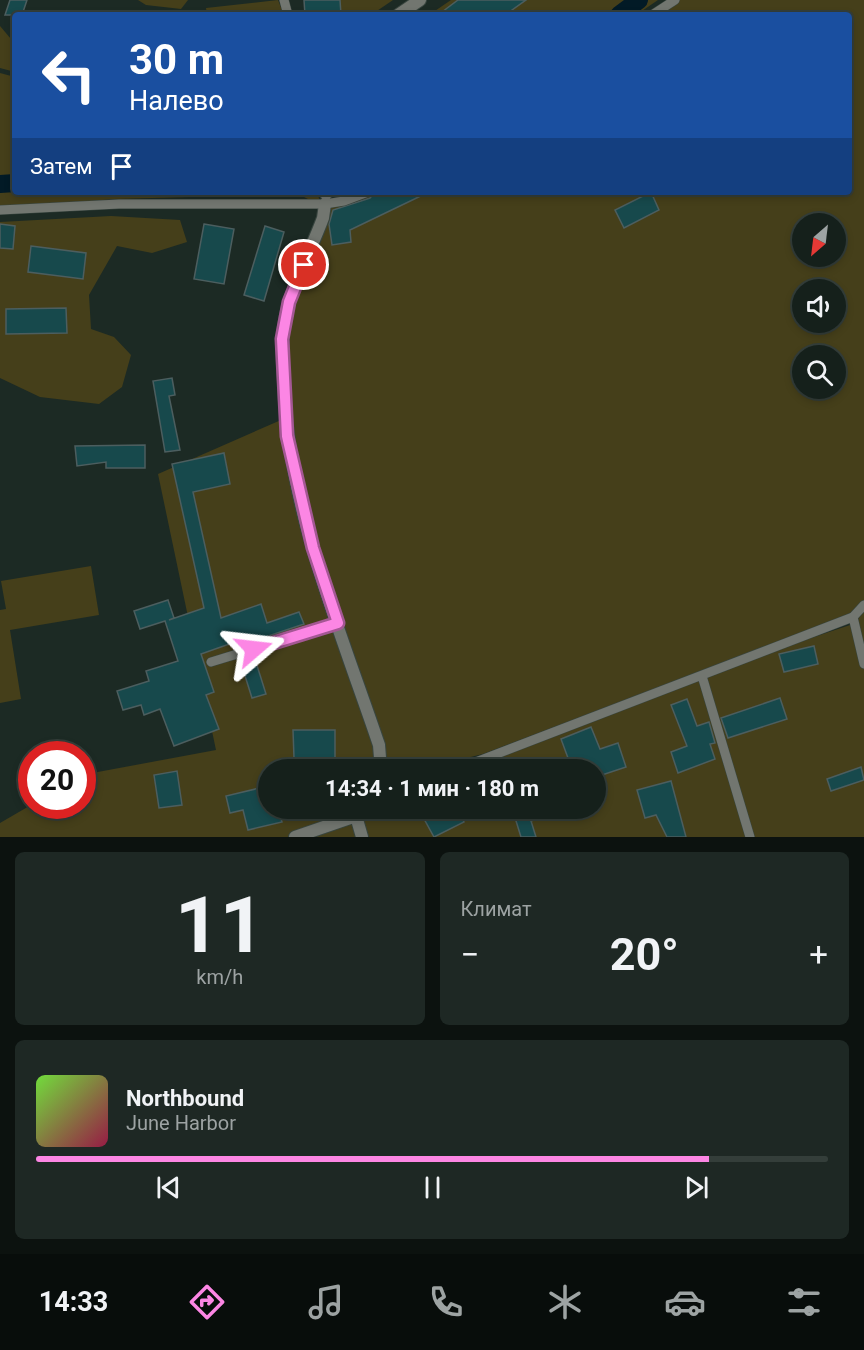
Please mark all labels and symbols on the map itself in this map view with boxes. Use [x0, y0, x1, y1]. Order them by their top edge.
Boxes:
north arrow [792, 213, 846, 267]
pin [278, 239, 329, 290]
position arrow [222, 617, 286, 681]
speed limit sign: 20 [18, 741, 96, 819]

